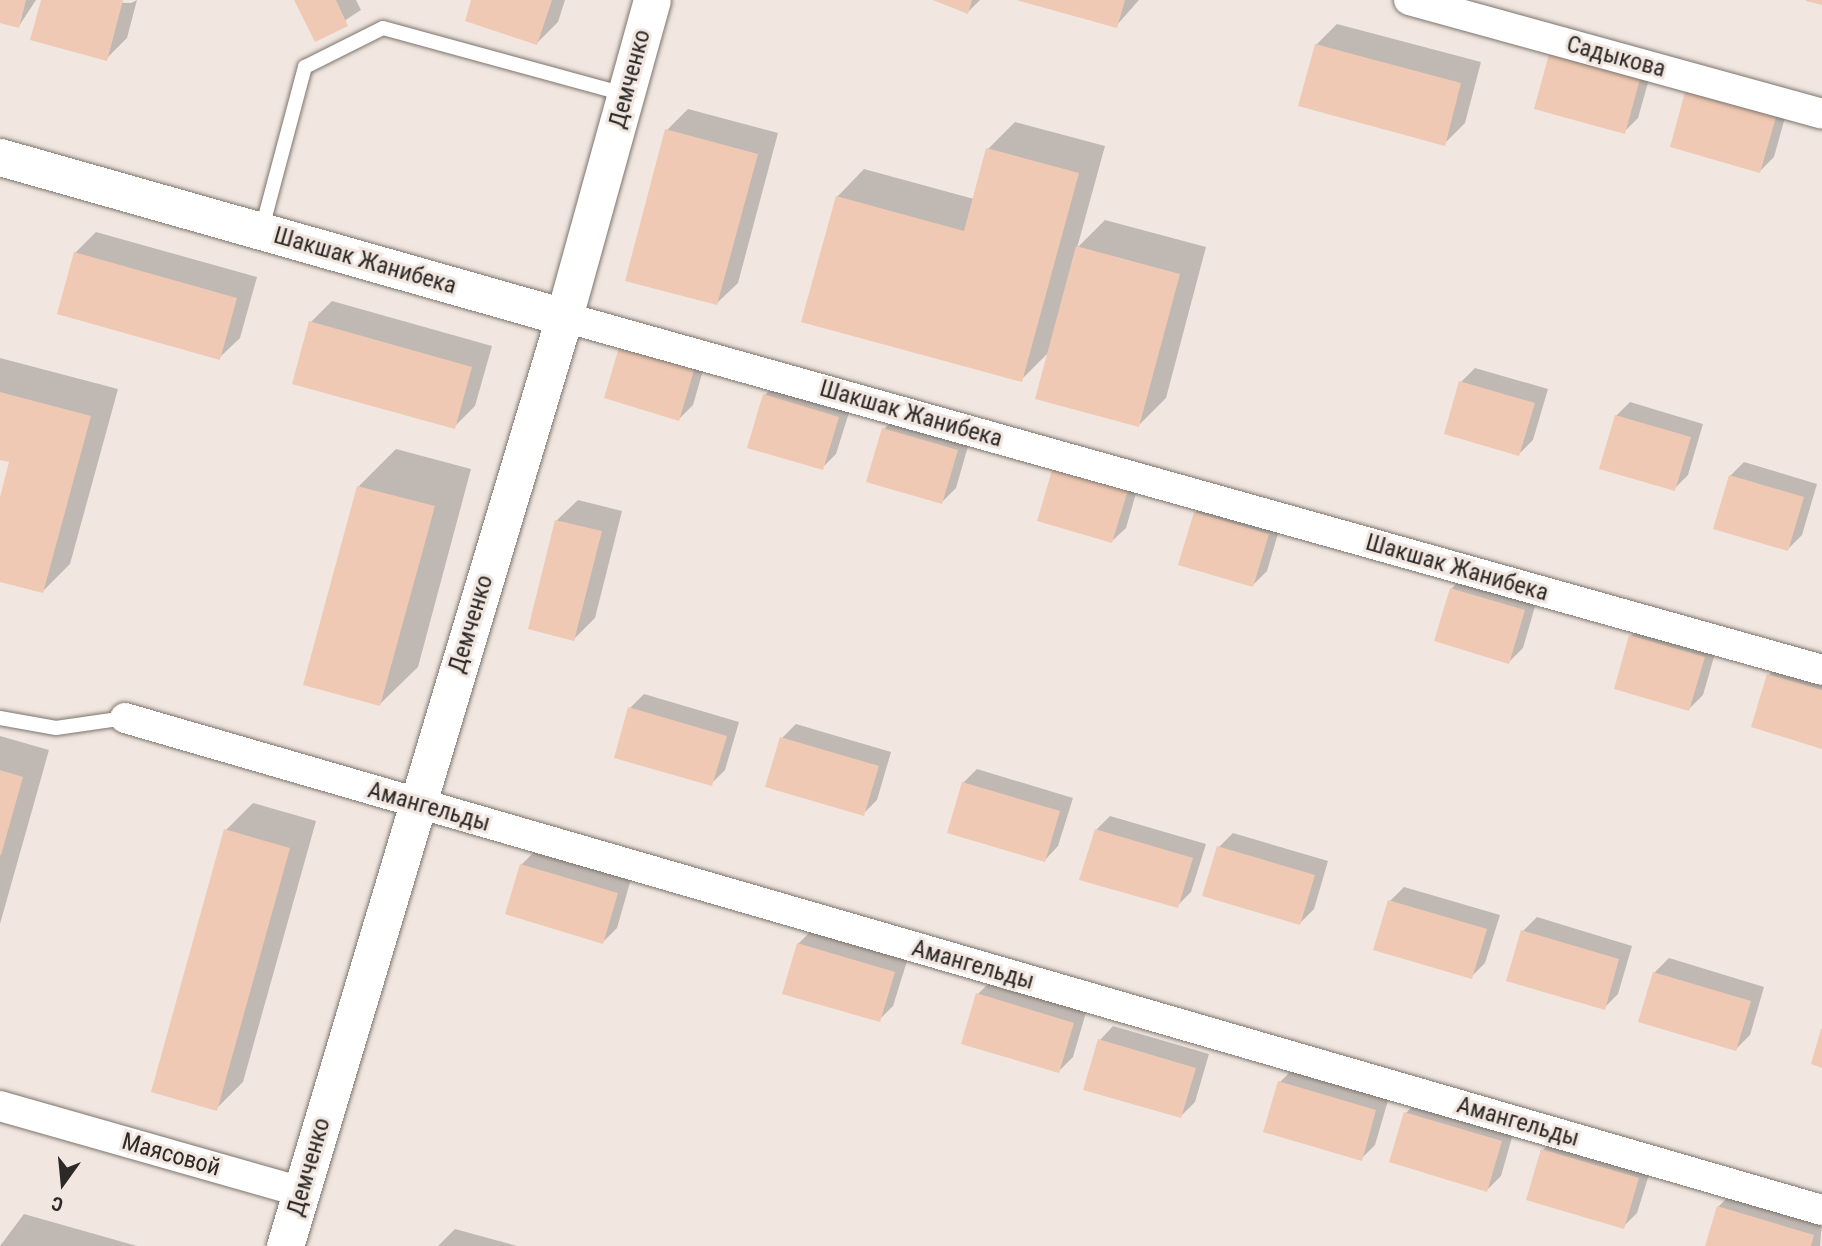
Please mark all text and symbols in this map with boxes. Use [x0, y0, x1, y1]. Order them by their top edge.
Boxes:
street label: Демченко [603, 27, 657, 131]
street label: Садыкова [1563, 30, 1669, 84]
street label: Шакшак Жанибека [270, 221, 460, 301]
street label: Шакшак Жанибека [816, 374, 1006, 454]
street label: Шакшак Жанибека [1362, 528, 1552, 608]
street label: Демченко [442, 572, 500, 676]
street label: Амангельды [365, 776, 493, 838]
street label: Амангельды [909, 934, 1037, 996]
street label: Амангельды [1454, 1091, 1582, 1153]
street label: Демченко [281, 1115, 337, 1219]
street label: Маясовой [119, 1127, 223, 1183]
north arrow [28, 1148, 98, 1218]
text: С [49, 1191, 66, 1216]

